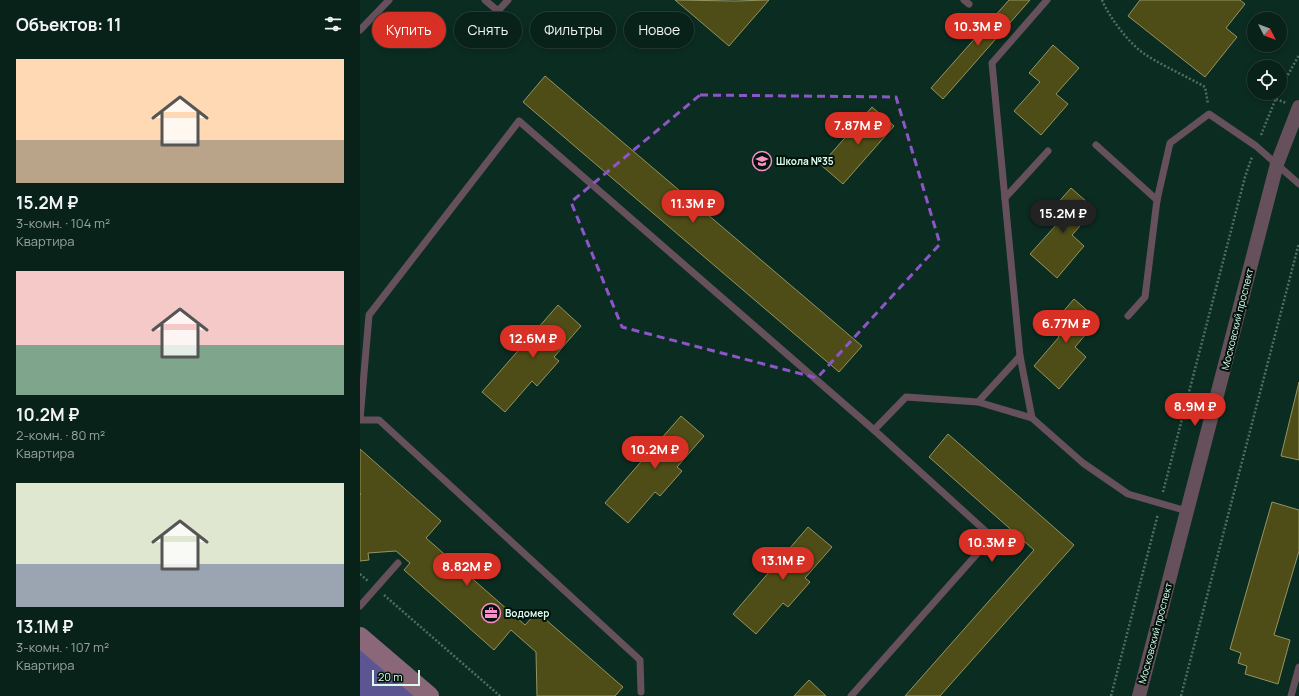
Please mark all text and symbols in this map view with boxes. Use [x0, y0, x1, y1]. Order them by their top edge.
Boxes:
chip: Купить [372, 12, 446, 48]
chip: Снять [454, 12, 522, 48]
chip: Фильтры [530, 12, 616, 48]
chip: Новое [624, 12, 694, 48]
north arrow [1247, 12, 1287, 52]
map controls [1247, 12, 1287, 100]
text: Объектов: 11 [16, 13, 121, 36]
icon: filters [322, 13, 344, 35]
pin: 10.3M ₽ [941, 13, 1015, 47]
text: 10.3M ₽ [954, 17, 1002, 35]
button: locate [1247, 60, 1287, 100]
icon: home [144, 85, 216, 157]
pin: 7.87M ₽ [821, 112, 895, 146]
text: 7.87M ₽ [834, 116, 882, 134]
school or university icon: Школа №35 [751, 150, 773, 172]
place label: Школа №35 [776, 154, 834, 168]
pin: 11.3M ₽ [656, 190, 730, 224]
text: 15.2M ₽ [16, 191, 78, 214]
text: 11.3M ₽ [671, 194, 716, 212]
pin: 15.2M ₽ [1026, 200, 1100, 234]
text: 15.2M ₽ [1039, 204, 1087, 222]
text: 3-комн. · 104 m² [16, 214, 110, 232]
text: Квартира [16, 232, 75, 250]
street label: Московский проспект [1218, 267, 1256, 371]
icon: home [144, 297, 216, 369]
pin: 6.77M ₽ [1029, 310, 1103, 344]
text: 6.77M ₽ [1042, 314, 1090, 332]
pin: 12.6M ₽ [496, 325, 570, 359]
text: 12.6M ₽ [509, 329, 557, 347]
pin: 8.9M ₽ [1162, 393, 1228, 427]
text: 8.9M ₽ [1174, 397, 1216, 415]
text: 10.2M ₽ [16, 403, 80, 426]
text: 2-комн. · 80 m² [16, 426, 105, 444]
pin: 10.2M ₽ [618, 436, 692, 470]
text: 10.2M ₽ [631, 440, 679, 458]
text: Квартира [16, 444, 75, 462]
icon: home [144, 509, 216, 581]
pin: 10.3M ₽ [955, 529, 1029, 563]
text: 10.3M ₽ [968, 533, 1016, 551]
pin: 13.1M ₽ [746, 547, 820, 581]
text: 13.1M ₽ [761, 551, 805, 569]
pin: 8.82M ₽ [430, 553, 504, 587]
text: 8.82M ₽ [442, 557, 492, 575]
street label: Московский проспект [1135, 581, 1175, 685]
office icon: Водомер [480, 602, 502, 624]
place label: Водомер [505, 606, 549, 620]
text: 13.1M ₽ [16, 615, 73, 638]
text: 3-комн. · 107 m² [16, 638, 109, 656]
text: Квартира [16, 656, 75, 674]
scale bar [372, 668, 420, 687]
text: 20 m [378, 669, 403, 684]

